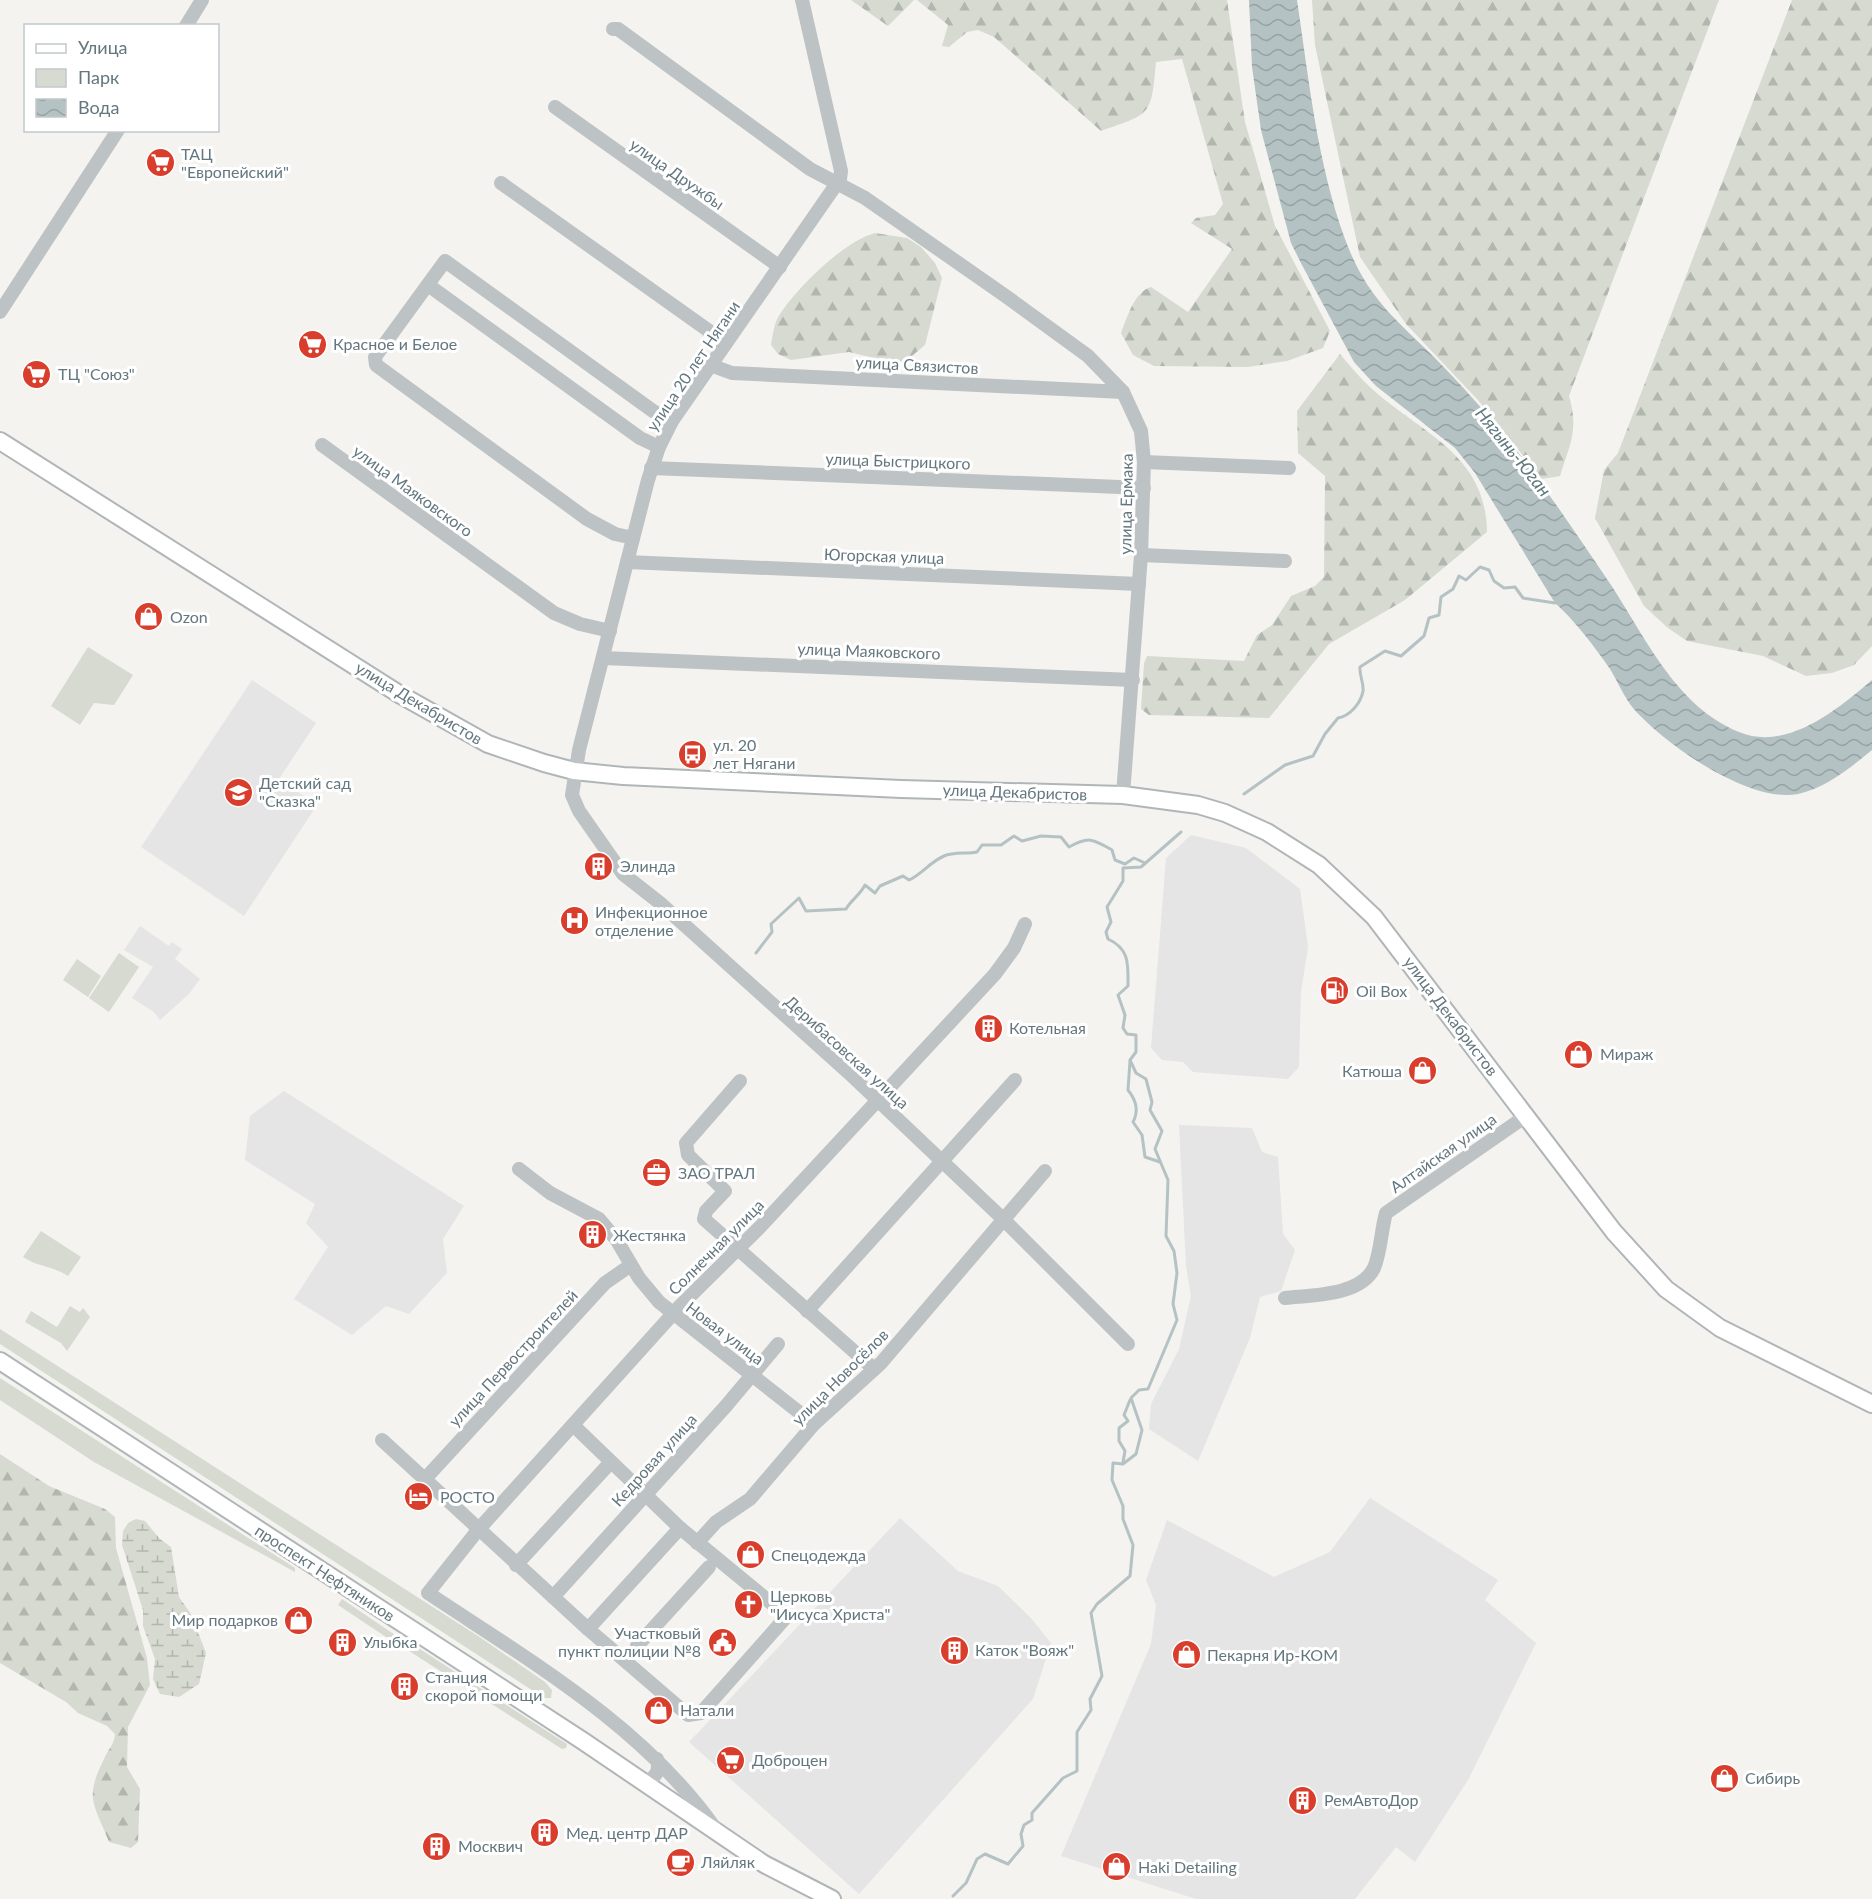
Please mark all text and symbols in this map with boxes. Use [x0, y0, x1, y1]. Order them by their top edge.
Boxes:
legend [24, 24, 219, 132]
text: Улица [78, 36, 128, 58]
text: Парк [78, 66, 120, 88]
text: Вода [78, 96, 119, 118]
street label: улица Дружбы [627, 134, 728, 213]
place label: ТАЦ "Европейский" [181, 144, 289, 181]
supermarket icon: ТАЦ "Европейский" [144, 147, 176, 179]
street label: улица 20 лет Нягани [642, 297, 743, 434]
supermarket icon: Красное и Белое [296, 328, 328, 360]
place label: Красное и Белое [333, 334, 457, 353]
street label: улица Связистов [855, 352, 979, 377]
supermarket icon: ТЦ "Союз" [21, 358, 53, 390]
place label: ТЦ "Союз" [58, 364, 135, 383]
water label: Нягынь-Юган [1471, 402, 1556, 500]
street label: улица Маяковского [350, 441, 477, 540]
street label: улица Быстрицкого [825, 448, 971, 473]
street label: улица Ермака [1115, 453, 1136, 555]
street label: Югорская улица [824, 544, 944, 567]
shop icon: Ozon [133, 601, 165, 633]
place label: Ozon [170, 607, 208, 626]
street label: улица Маяковского [797, 639, 941, 662]
street label: улица Декабристов [352, 657, 486, 748]
place label: ул. 20 лет Нягани [713, 735, 795, 772]
bus stop icon: ул. 20 лет Нягани [676, 738, 708, 770]
place label: Детский сад "Сказка" [259, 773, 351, 810]
school or university icon: Детский сад "Сказка" [222, 776, 254, 808]
street label: улица Декабристов [942, 779, 1088, 804]
building icon: Элинда [583, 850, 615, 882]
place label: Элинда [620, 856, 676, 875]
place label: Инфекционное отделение [595, 902, 708, 939]
hospital icon: Инфекционное отделение [558, 905, 590, 937]
street label: улица Декабристов [1400, 952, 1503, 1079]
fuel station icon: Oil Box [1319, 975, 1351, 1007]
place label: Oil Box [1356, 981, 1407, 1000]
street label: Дерибасовская улица [781, 991, 913, 1112]
building icon: Котельная [972, 1012, 1004, 1044]
place label: Котельная [1009, 1018, 1086, 1037]
shop icon: Мираж [1563, 1038, 1595, 1070]
place label: Мираж [1600, 1044, 1654, 1063]
shop icon: Катюша [1407, 1055, 1439, 1087]
place label: Катюша [1342, 1061, 1402, 1080]
street label: Алтайская улица [1386, 1109, 1499, 1196]
office icon: ЗАО ТРАЛ [641, 1157, 673, 1189]
place label: ЗАО ТРАЛ [678, 1163, 755, 1182]
street label: Солнечная улица [664, 1195, 767, 1298]
building icon: Жестянка [576, 1219, 608, 1251]
place label: Жестянка [613, 1225, 686, 1244]
street label: улица Первостроителей [444, 1285, 581, 1430]
street label: Новая улица [683, 1297, 768, 1368]
street label: улица Новосёлов [788, 1325, 892, 1429]
street label: Кедровая улица [607, 1409, 700, 1510]
hotel icon: РОСТО [403, 1481, 435, 1513]
place label: РОСТО [440, 1487, 495, 1506]
street label: проспект Нефтяников [252, 1520, 399, 1625]
shop icon: Спецодежда [734, 1539, 766, 1571]
place label: Спецодежда [771, 1545, 866, 1564]
place label: Церковь "Иисуса Христа" [770, 1586, 890, 1623]
church icon: Церковь "Иисуса Христа" [733, 1589, 765, 1621]
shop icon: Мир подарков [283, 1604, 315, 1636]
place label: Мир подарков [171, 1610, 278, 1629]
place label: Участковый пункт полиции №8 [558, 1623, 701, 1660]
building icon: Улыбка [326, 1626, 358, 1658]
public building icon: Участковый пункт полиции №8 [706, 1626, 738, 1658]
place label: Улыбка [363, 1632, 417, 1651]
building icon: Каток "Вояж" [938, 1634, 970, 1666]
shop icon: Пекарня Ир-КОМ [1170, 1639, 1202, 1671]
place label: Каток "Вояж" [975, 1640, 1074, 1659]
place label: Пекарня Ир-КОМ [1207, 1645, 1338, 1664]
place label: Станция скорой помощи [425, 1667, 543, 1704]
building icon: Станция скорой помощи [388, 1670, 420, 1702]
shop icon: Натали [643, 1694, 675, 1726]
place label: Натали [680, 1700, 734, 1719]
supermarket icon: Доброцен [715, 1744, 747, 1776]
place label: Доброцен [752, 1750, 828, 1769]
shop icon: Сибирь [1708, 1762, 1740, 1794]
place label: Сибирь [1745, 1768, 1800, 1787]
building icon: РемАвтоДор [1287, 1784, 1319, 1816]
place label: РемАвтоДор [1324, 1790, 1419, 1809]
building icon: Мед. центр ДАР [529, 1817, 561, 1849]
place label: Мед. центр ДАР [566, 1823, 688, 1842]
building icon: Москвич [421, 1830, 453, 1862]
place label: Москвич [458, 1836, 523, 1855]
cafe icon: Ляйляк [664, 1846, 696, 1878]
shop icon: Haki Detailing [1101, 1851, 1133, 1883]
place label: Ляйляк [700, 1852, 756, 1871]
place label: Haki Detailing [1138, 1857, 1237, 1876]

